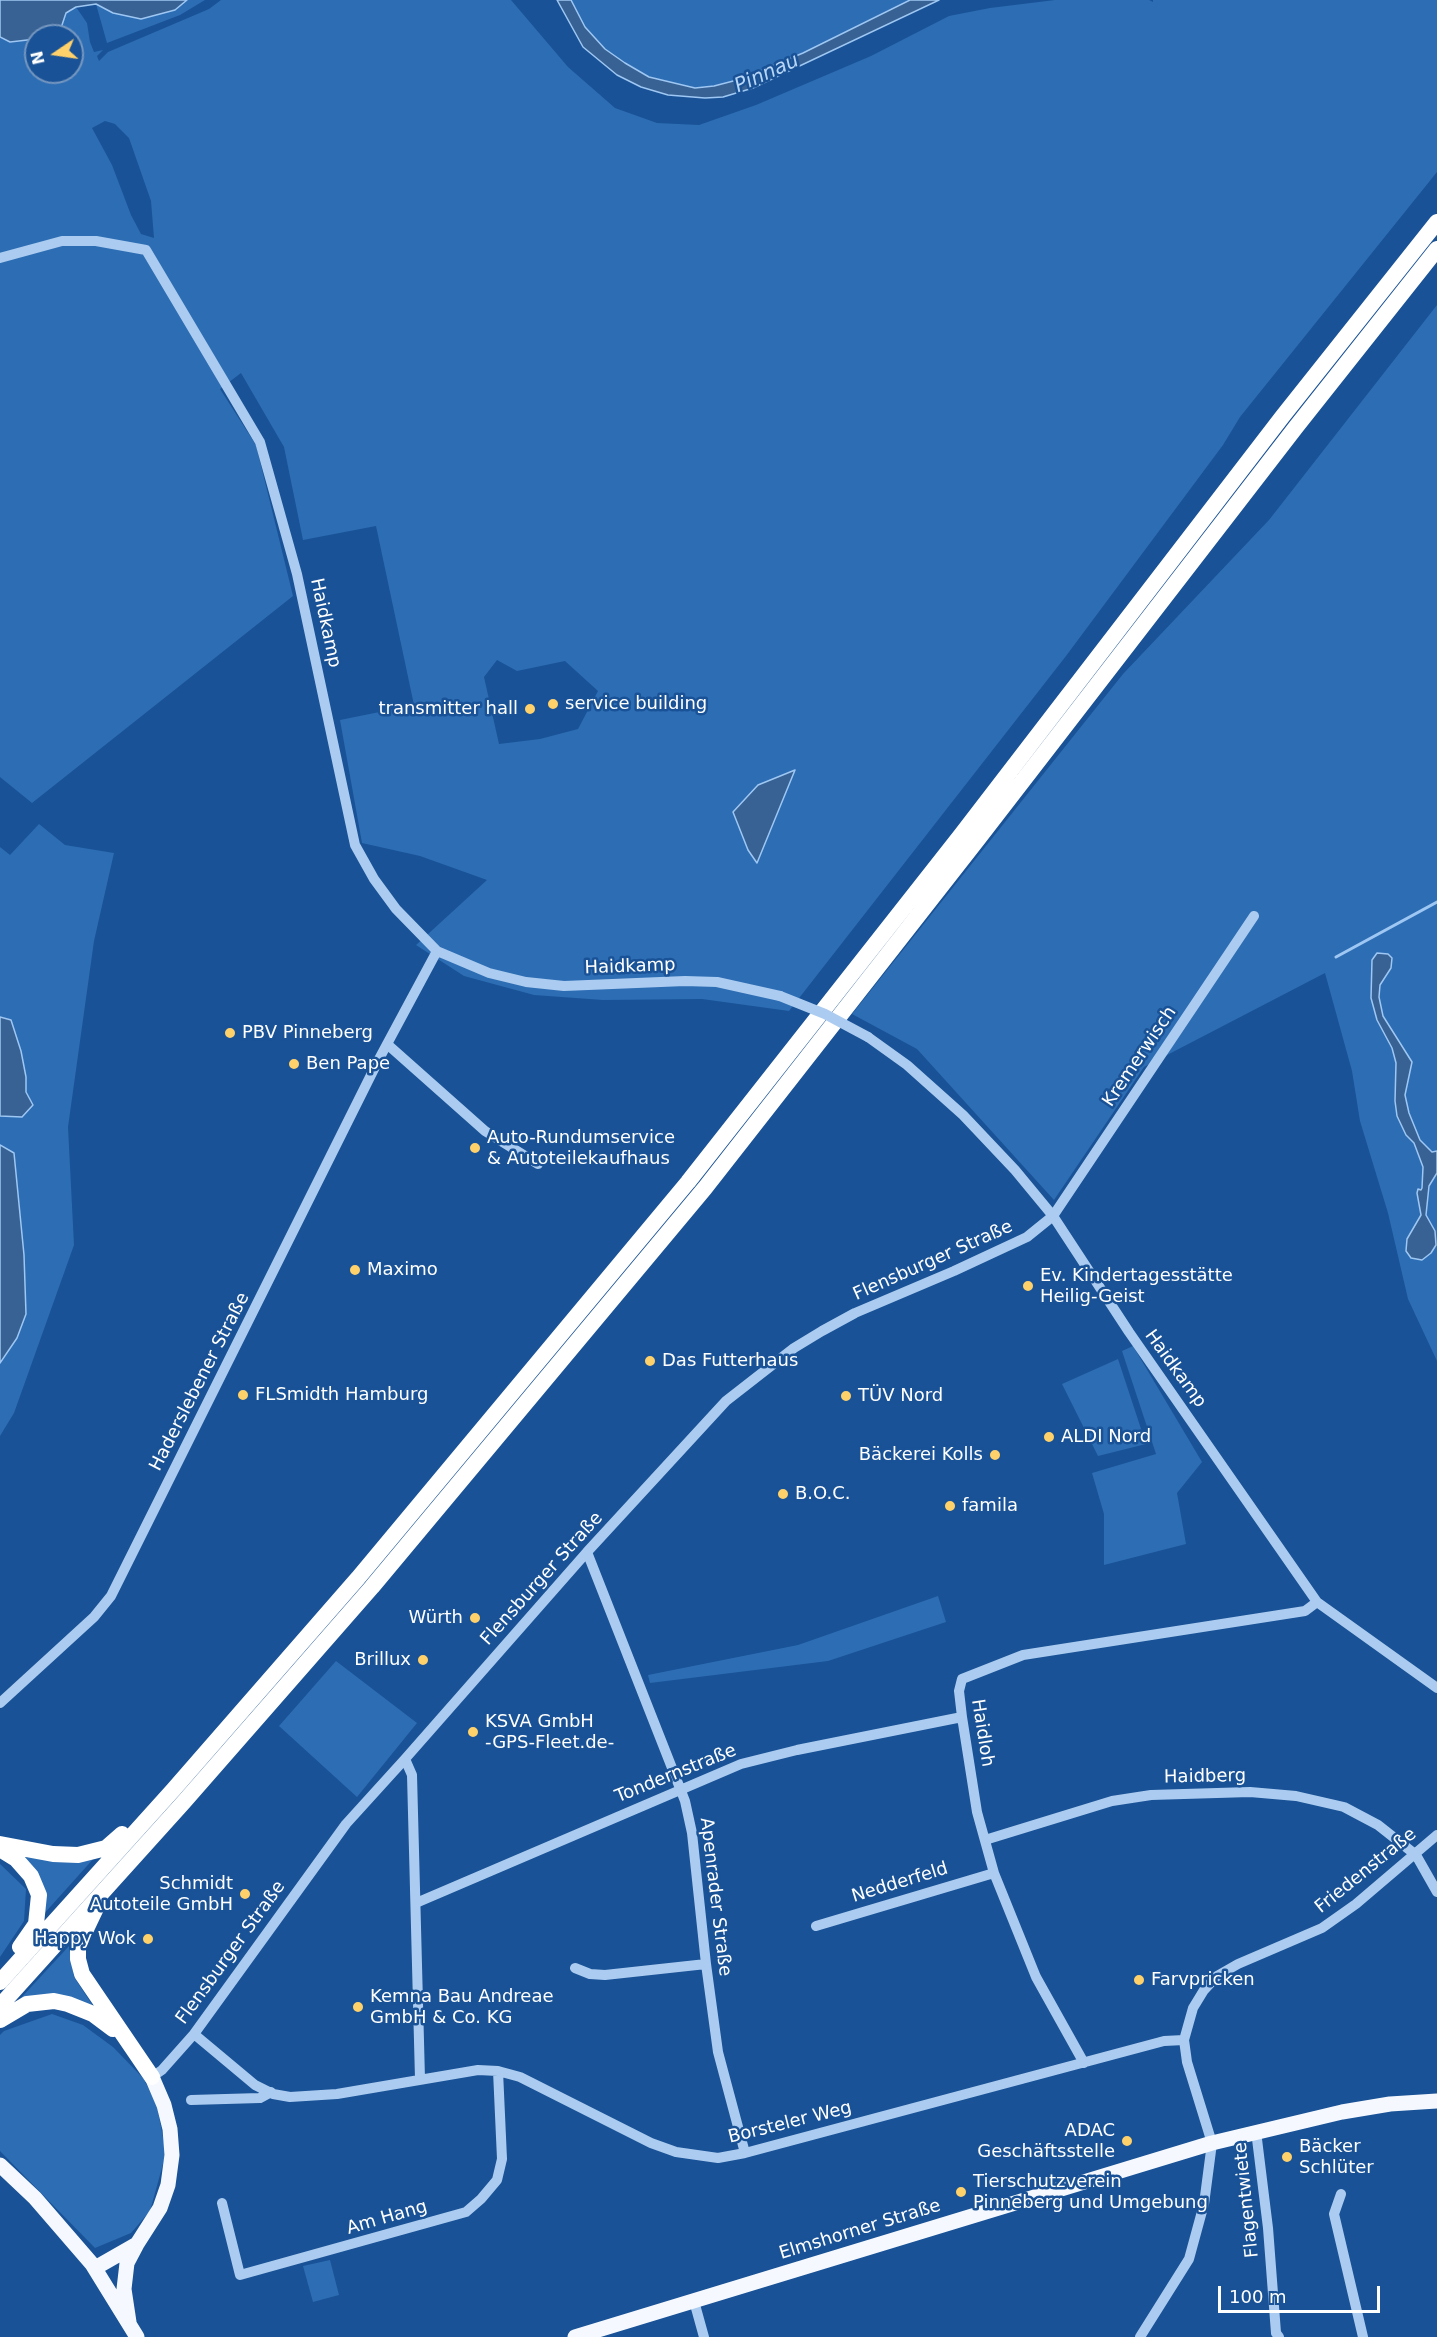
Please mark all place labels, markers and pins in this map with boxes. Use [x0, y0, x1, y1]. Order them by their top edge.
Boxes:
place label: service building [565, 693, 707, 715]
marker: service building [546, 697, 560, 711]
place label: transmitter hall [378, 698, 518, 720]
marker: transmitter hall [523, 702, 537, 716]
place label: PBV Pinneberg [242, 1022, 373, 1044]
marker: PBV Pinneberg [223, 1026, 237, 1040]
place label: Ben Pape [306, 1053, 390, 1075]
marker: Ben Pape [287, 1057, 301, 1071]
place label: Auto-Rundumservice & Autoteilekaufhaus [487, 1127, 675, 1170]
marker: Auto-Rundumservice & Autoteilekaufhaus [468, 1141, 482, 1155]
place label: Maximo [367, 1259, 438, 1281]
marker: Maximo [348, 1263, 362, 1277]
place label: Ev. Kindertagesstätte Heilig-Geist [1040, 1265, 1233, 1308]
marker: Ev. Kindertagesstätte Heilig-Geist [1021, 1279, 1035, 1293]
place label: Das Futterhaus [662, 1350, 798, 1372]
marker: Das Futterhaus [643, 1354, 657, 1368]
place label: FLSmidth Hamburg [255, 1384, 428, 1406]
place label: TÜV Nord [858, 1385, 943, 1407]
marker: FLSmidth Hamburg [236, 1388, 250, 1402]
marker: TÜV Nord [839, 1389, 853, 1403]
place label: ALDI Nord [1061, 1426, 1151, 1448]
marker: ALDI Nord [1042, 1430, 1056, 1444]
place label: Bäckerei Kolls [859, 1444, 983, 1466]
marker: Bäckerei Kolls [988, 1448, 1002, 1462]
place label: B.O.C. [795, 1483, 851, 1505]
marker: B.O.C. [776, 1487, 790, 1501]
place label: famila [962, 1495, 1018, 1517]
marker: famila [943, 1499, 957, 1513]
place label: Würth [409, 1607, 463, 1629]
marker: Würth [468, 1611, 482, 1625]
place label: Brillux [354, 1649, 411, 1671]
marker: Brillux [416, 1653, 430, 1667]
place label: KSVA GmbH -GPS-Fleet.de- [485, 1711, 614, 1754]
marker: KSVA GmbH -GPS-Fleet.de- [466, 1725, 480, 1739]
place label: Schmidt Autoteile GmbH [90, 1873, 233, 1916]
marker: Schmidt Autoteile GmbH [238, 1887, 252, 1901]
place label: Happy Wok [34, 1928, 136, 1950]
marker: Happy Wok [141, 1932, 155, 1946]
place label: Farvpricken [1151, 1969, 1255, 1991]
marker: Farvpricken [1132, 1973, 1146, 1987]
place label: Kemna Bau Andreae GmbH & Co. KG [370, 1986, 554, 2028]
marker: Kemna Bau Andreae GmbH & Co. KG [351, 2000, 365, 2014]
place label: ADAC Geschäftsstelle [977, 2120, 1115, 2162]
marker: ADAC Geschäftsstelle [1120, 2134, 1134, 2148]
place label: Bäcker Schlüter [1299, 2136, 1374, 2178]
marker: Bäcker Schlüter [1280, 2150, 1294, 2164]
place label: Tierschutzverein Pinneberg und Umgebung [973, 2171, 1208, 2214]
marker: Tierschutzverein Pinneberg und Umgebung [954, 2185, 968, 2199]

